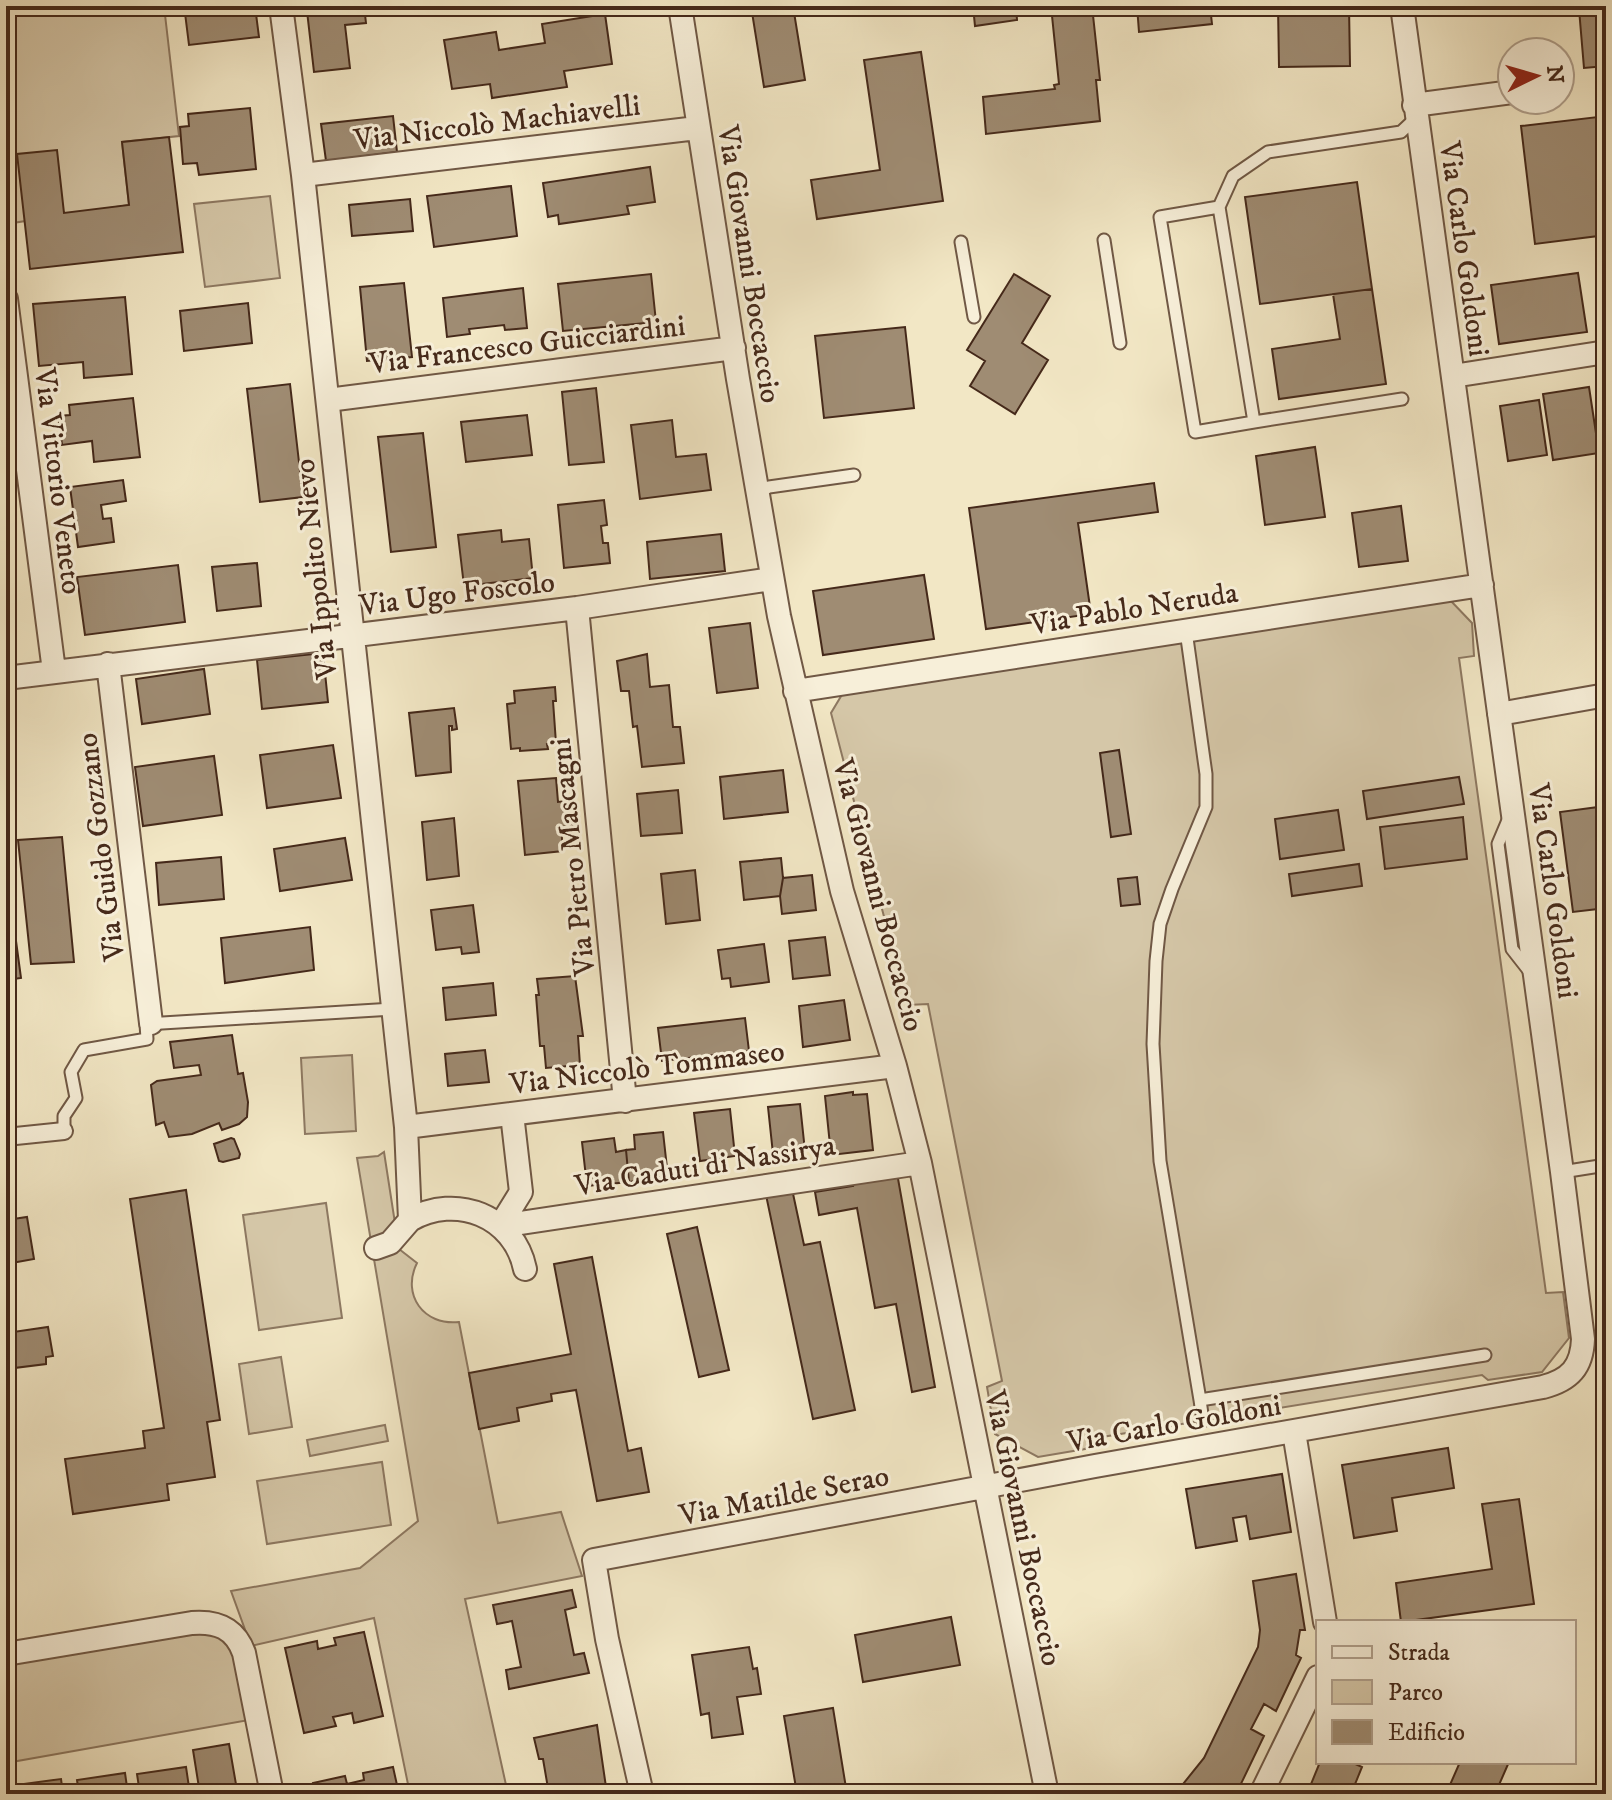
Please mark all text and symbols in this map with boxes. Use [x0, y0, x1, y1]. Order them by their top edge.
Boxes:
north arrow [1496, 36, 1576, 116]
text: N [1540, 64, 1569, 85]
street label: Via Niccolò Machiavelli [351, 88, 642, 160]
street label: Via Giovanni Boccaccio [708, 122, 789, 406]
street label: Via Carlo Goldoni [1430, 138, 1497, 359]
street label: Via Francesco Guicciardini [366, 308, 687, 383]
street label: Via Vittorio Veneto [25, 365, 90, 596]
street label: Via Ippolito Nievo [287, 457, 347, 682]
street label: Via Ugo Foscolo [356, 564, 557, 625]
street label: Via Pablo Neruda [1027, 575, 1241, 644]
street label: Via Guido Gozzano [69, 731, 134, 964]
street label: Via Pietro Mascagni [543, 736, 604, 979]
street label: Via Giovanni Boccaccio [823, 754, 932, 1036]
street label: Via Carlo Goldoni [1519, 780, 1586, 1001]
street label: Via Niccolò Tommaseo [507, 1033, 787, 1104]
street label: Via Caduti di Nassirya [571, 1128, 838, 1206]
street label: Via Giovanni Boccaccio [975, 1386, 1070, 1669]
street label: Via Carlo Goldoni [1063, 1387, 1284, 1462]
street label: Via Matilde Serao [675, 1458, 892, 1535]
legend [1316, 1620, 1576, 1764]
text: Strada [1388, 1638, 1450, 1668]
text: Parco [1388, 1678, 1443, 1708]
text: Edificio [1388, 1718, 1465, 1748]

